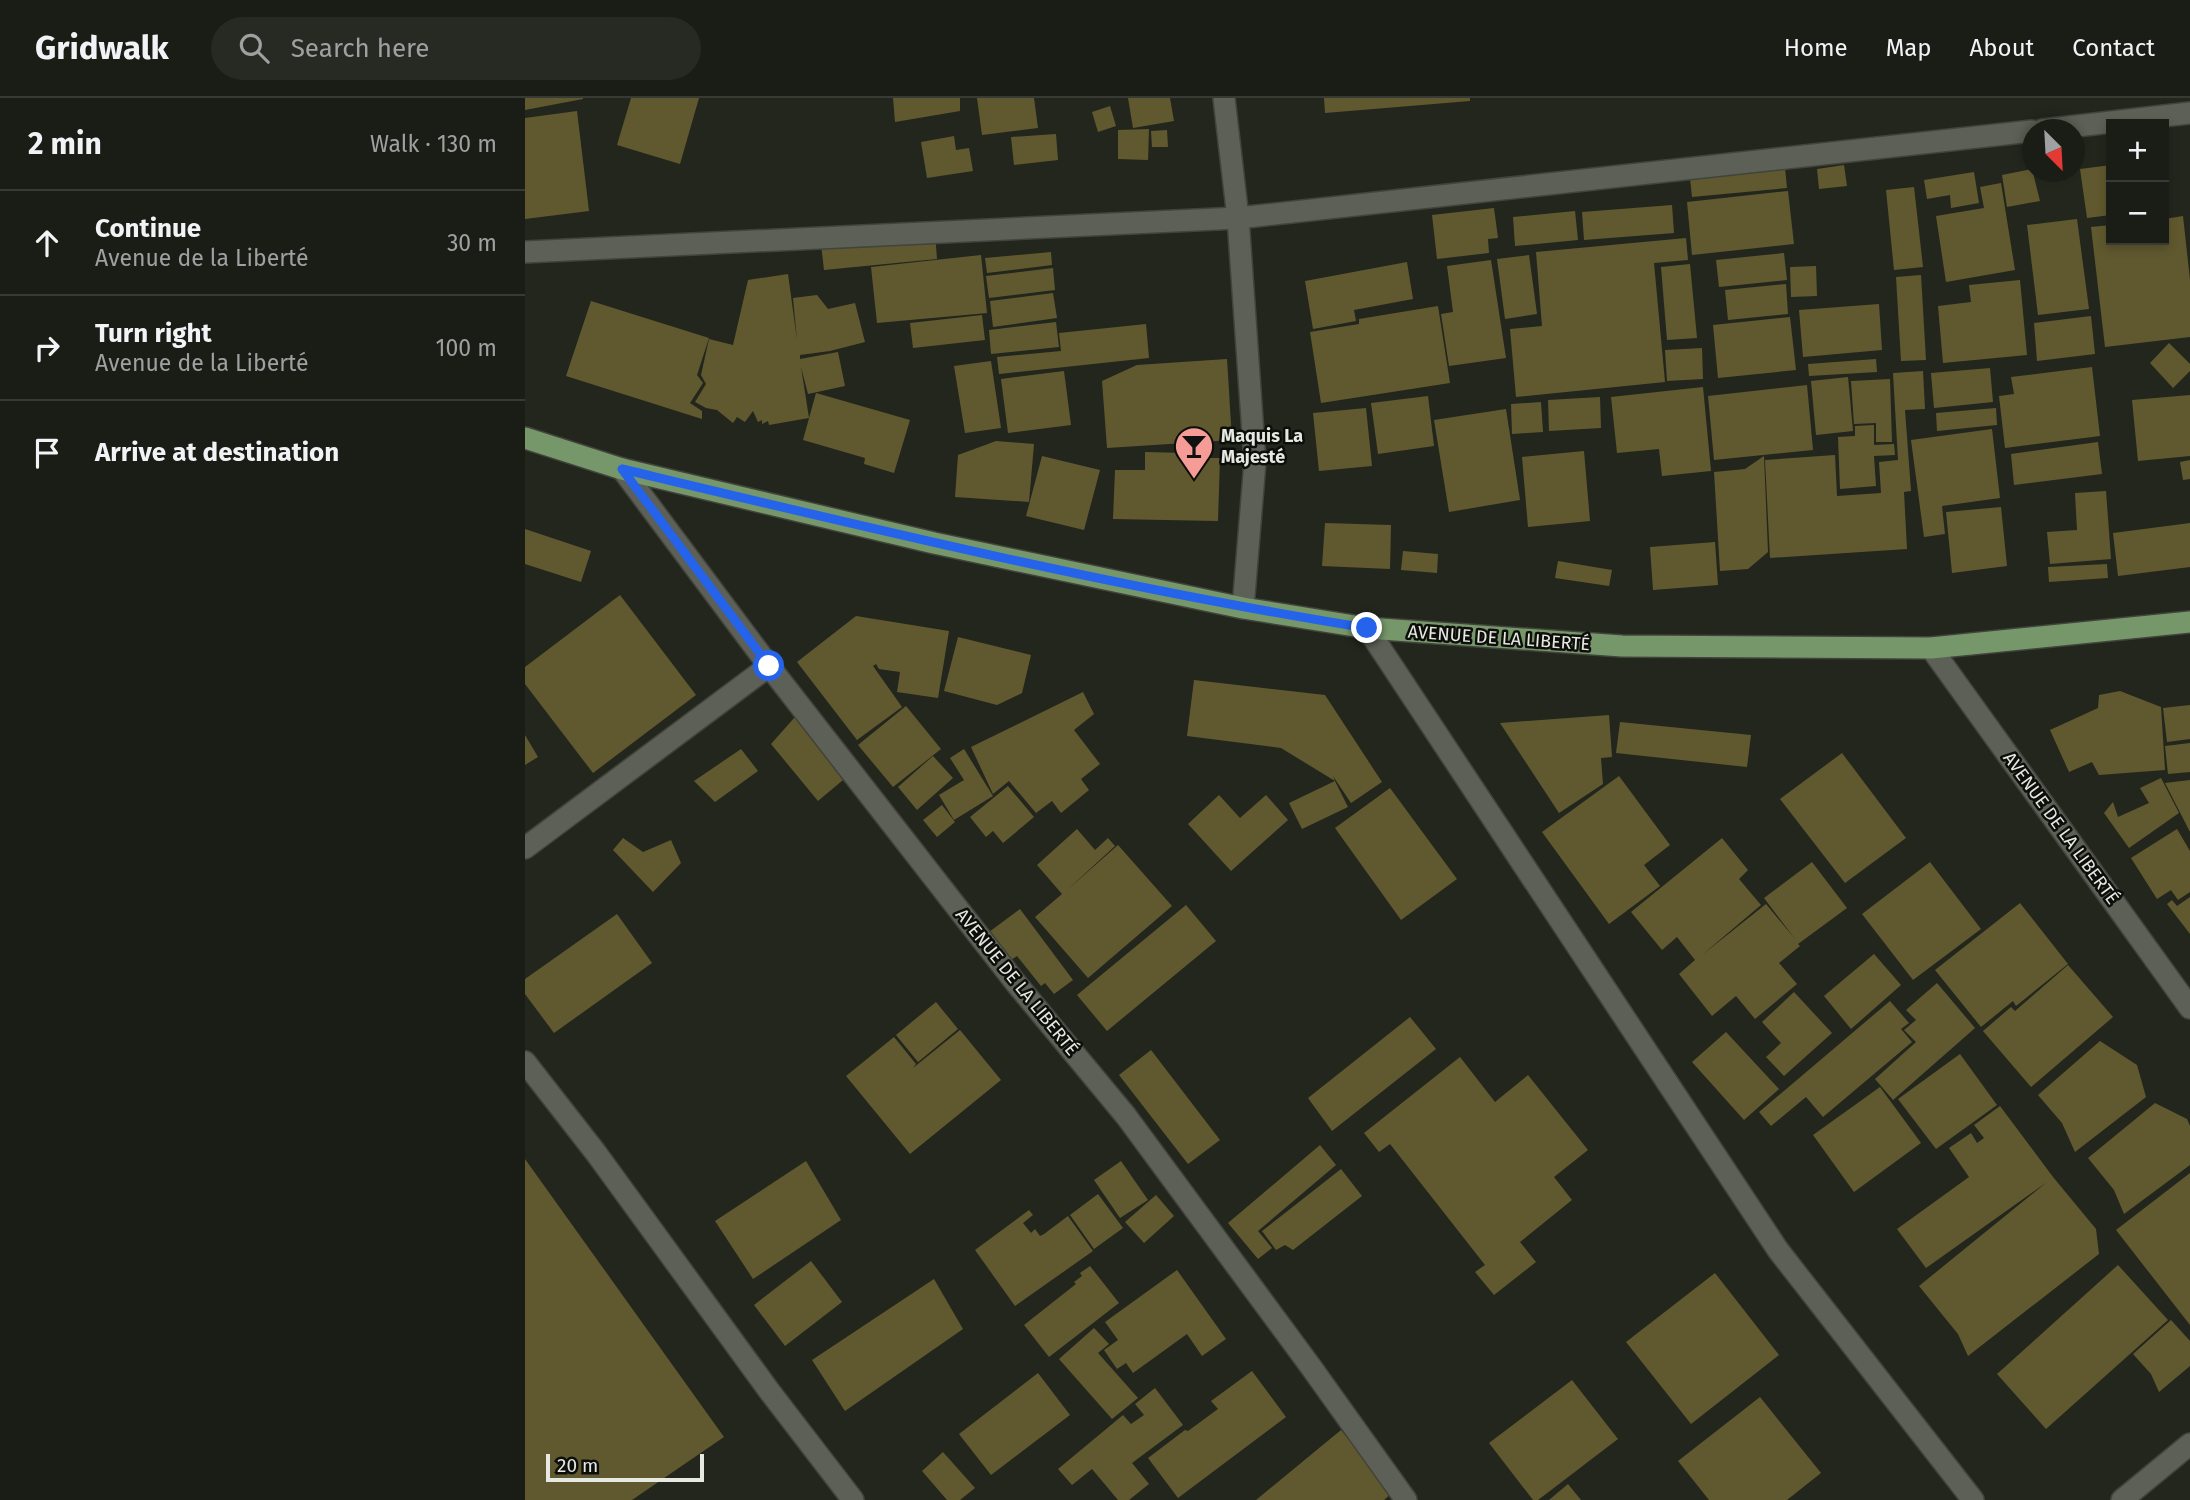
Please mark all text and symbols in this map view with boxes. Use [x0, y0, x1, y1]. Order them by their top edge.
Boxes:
search box [211, 17, 701, 80]
text: Gridwalk [35, 28, 169, 68]
icon: search [235, 29, 273, 67]
text: Search here [291, 33, 430, 64]
text: Home [1784, 34, 1848, 62]
text: Map [1886, 34, 1932, 62]
text: About [1970, 34, 2034, 62]
text: Contact [2072, 34, 2155, 62]
north arrow [2022, 119, 2085, 182]
map controls [2106, 119, 2169, 245]
button: + [2106, 119, 2169, 182]
text: 2 min [28, 126, 102, 162]
text: Walk · 130 m [370, 130, 497, 158]
button: − [2106, 182, 2169, 245]
text: Continue [95, 213, 201, 244]
icon: ahead [28, 224, 66, 262]
text: 30 m [447, 229, 497, 257]
text: Avenue de la Liberté [95, 244, 309, 272]
text: Turn right [95, 318, 212, 349]
icon: right [28, 329, 66, 367]
text: 100 m [436, 334, 497, 362]
text: Avenue de la Liberté [95, 349, 309, 377]
bar icon: Maquis La Majesté [1173, 425, 1215, 480]
place label: Maquis La Majesté [1221, 425, 1303, 468]
icon: arrive [28, 434, 66, 472]
text: Arrive at destination [95, 437, 339, 468]
route end [1351, 612, 1382, 643]
street label: AVENUE DE LA LIBERTÉ [1407, 620, 1591, 655]
route start [753, 650, 784, 681]
street label: AVENUE DE LA LIBERTÉ [1998, 747, 2124, 908]
street label: AVENUE DE LA LIBERTÉ [951, 903, 1084, 1060]
scale bar [546, 1451, 703, 1483]
text: 20 m [557, 1454, 598, 1477]

